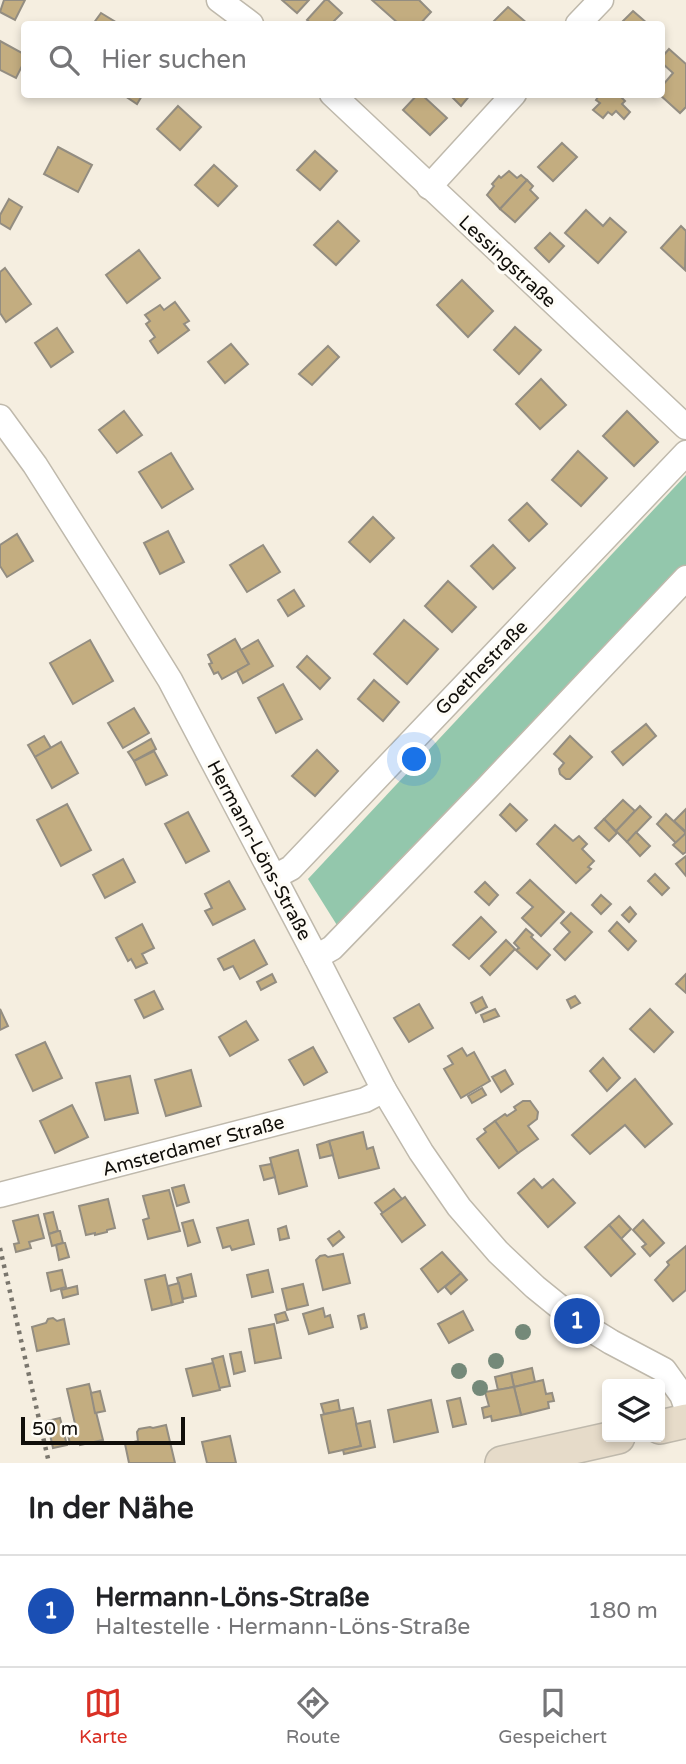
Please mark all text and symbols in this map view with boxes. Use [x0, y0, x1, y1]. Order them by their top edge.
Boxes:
search box [21, 21, 665, 98]
icon: search [45, 41, 83, 79]
text: Hier suchen [101, 44, 247, 75]
street label: Lessingstraße [454, 211, 560, 312]
street label: Goethestraße [431, 616, 532, 720]
your location [397, 742, 431, 776]
street label: Hermann-Löns-Straße [202, 757, 316, 944]
street label: Amsterdamer Straße [100, 1111, 287, 1181]
pin: 1 [554, 1295, 600, 1347]
map controls [602, 1379, 665, 1442]
button: layers [602, 1379, 665, 1442]
scale bar [21, 1414, 186, 1446]
text: 50 m [32, 1418, 78, 1440]
text: In der Nähe [28, 1490, 194, 1527]
text: Hermann-Löns-Straße [95, 1582, 369, 1613]
text: 1 [44, 1597, 58, 1625]
text: 180 m [588, 1597, 658, 1625]
text: Haltestelle · Hermann-Löns-Straße [95, 1613, 470, 1641]
tab: Karte [79, 1684, 128, 1748]
tab: Route [286, 1684, 340, 1748]
tab: Gespeichert [498, 1684, 607, 1748]

